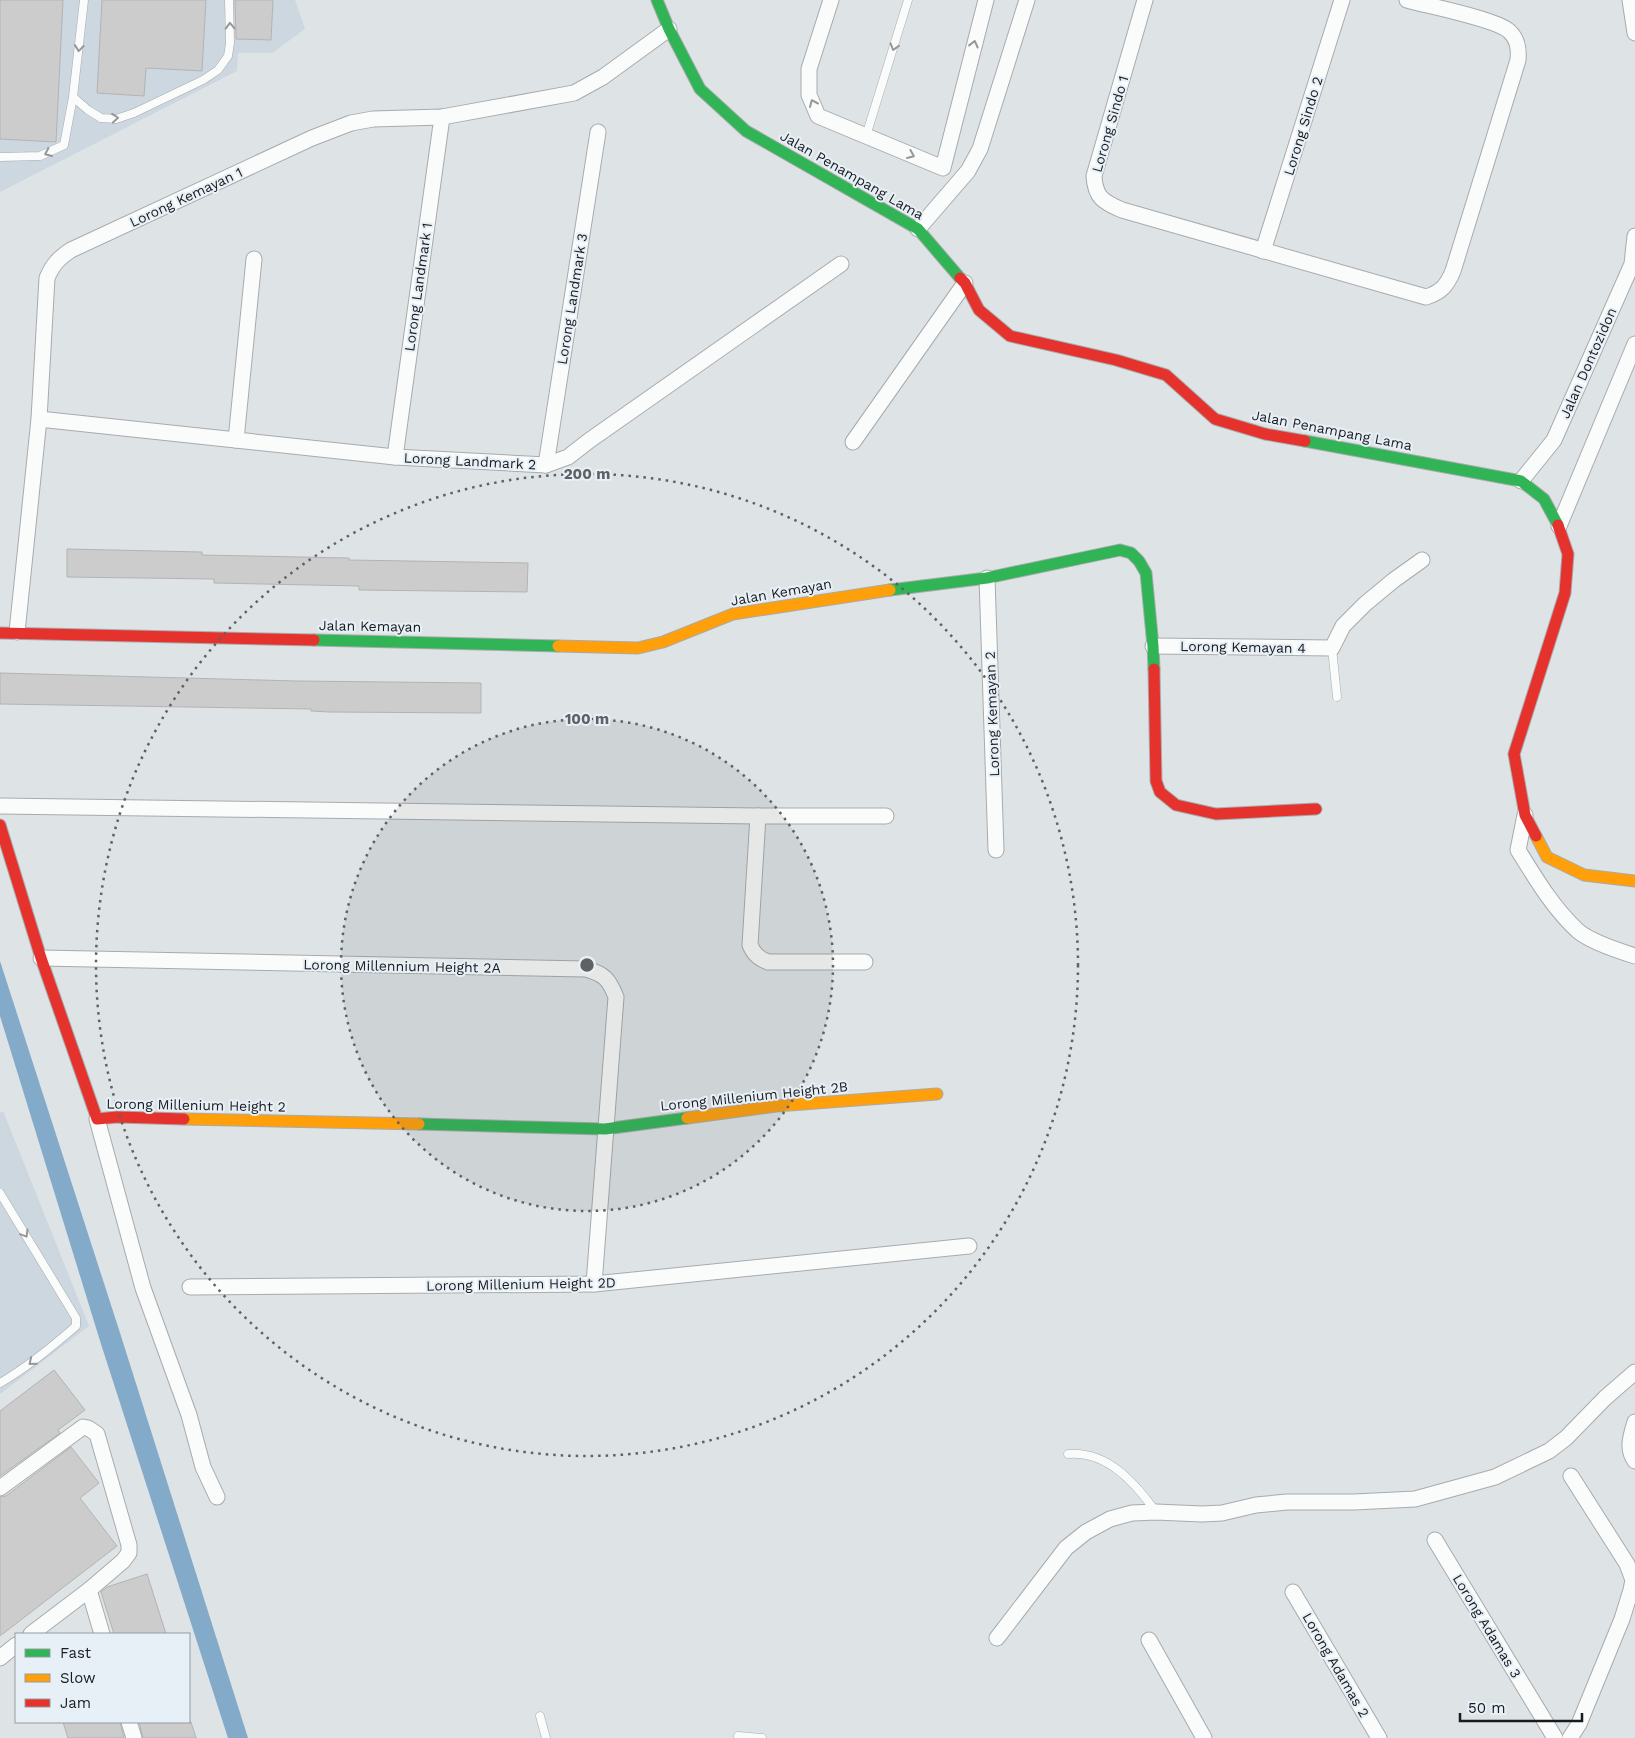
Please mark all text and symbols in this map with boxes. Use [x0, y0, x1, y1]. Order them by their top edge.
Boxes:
one-way arrow [224, 21, 235, 29]
one-way arrow [969, 41, 979, 49]
one-way arrow [890, 42, 900, 50]
one-way arrow [74, 45, 85, 53]
street label: Lorong Sindo 1 [1089, 74, 1131, 174]
street label: Lorong Sindo 2 [1280, 75, 1326, 177]
one-way arrow [808, 99, 819, 108]
one-way arrow [111, 112, 119, 123]
street label: Jalan Penampang Lama [777, 127, 927, 223]
one-way arrow [44, 146, 53, 157]
one-way arrow [906, 149, 915, 159]
street label: Lorong Kemayan 1 [127, 164, 245, 230]
street label: Lorong Landmark 1 [401, 222, 435, 352]
street label: Lorong Landmark 3 [554, 232, 590, 366]
street label: Jalan Dontozidon [1556, 305, 1620, 421]
street label: Jalan Penampang Lama [1251, 407, 1414, 453]
street label: Lorong Landmark 2 [403, 450, 537, 472]
text: 200 m [564, 465, 610, 483]
street label: Jalan Kemayan [729, 575, 833, 609]
street label: Jalan Kemayan [319, 617, 421, 635]
street label: Lorong Kemayan 4 [1180, 638, 1306, 656]
street label: Lorong Kemayan 2 [982, 651, 1002, 777]
text: 100 m [565, 710, 609, 728]
street label: Lorong Millennium Height 2A [303, 956, 501, 976]
centre of rings [578, 956, 596, 974]
street label: Lorong Millenium Height 2B [659, 1078, 849, 1114]
street label: Lorong Millenium Height 2 [106, 1095, 286, 1115]
one-way arrow [19, 1229, 29, 1238]
street label: Lorong Millenium Height 2D [426, 1274, 616, 1294]
one-way arrow [29, 1357, 38, 1365]
street label: Lorong Adamas 3 [1450, 1571, 1524, 1681]
street label: Lorong Adamas 2 [1300, 1610, 1372, 1720]
legend [15, 1633, 190, 1723]
text: Fast [60, 1644, 92, 1662]
text: Slow [60, 1669, 96, 1687]
scale bar [1460, 1690, 1582, 1722]
text: Jam [60, 1694, 91, 1712]
text: 50 m [1468, 1699, 1505, 1717]

